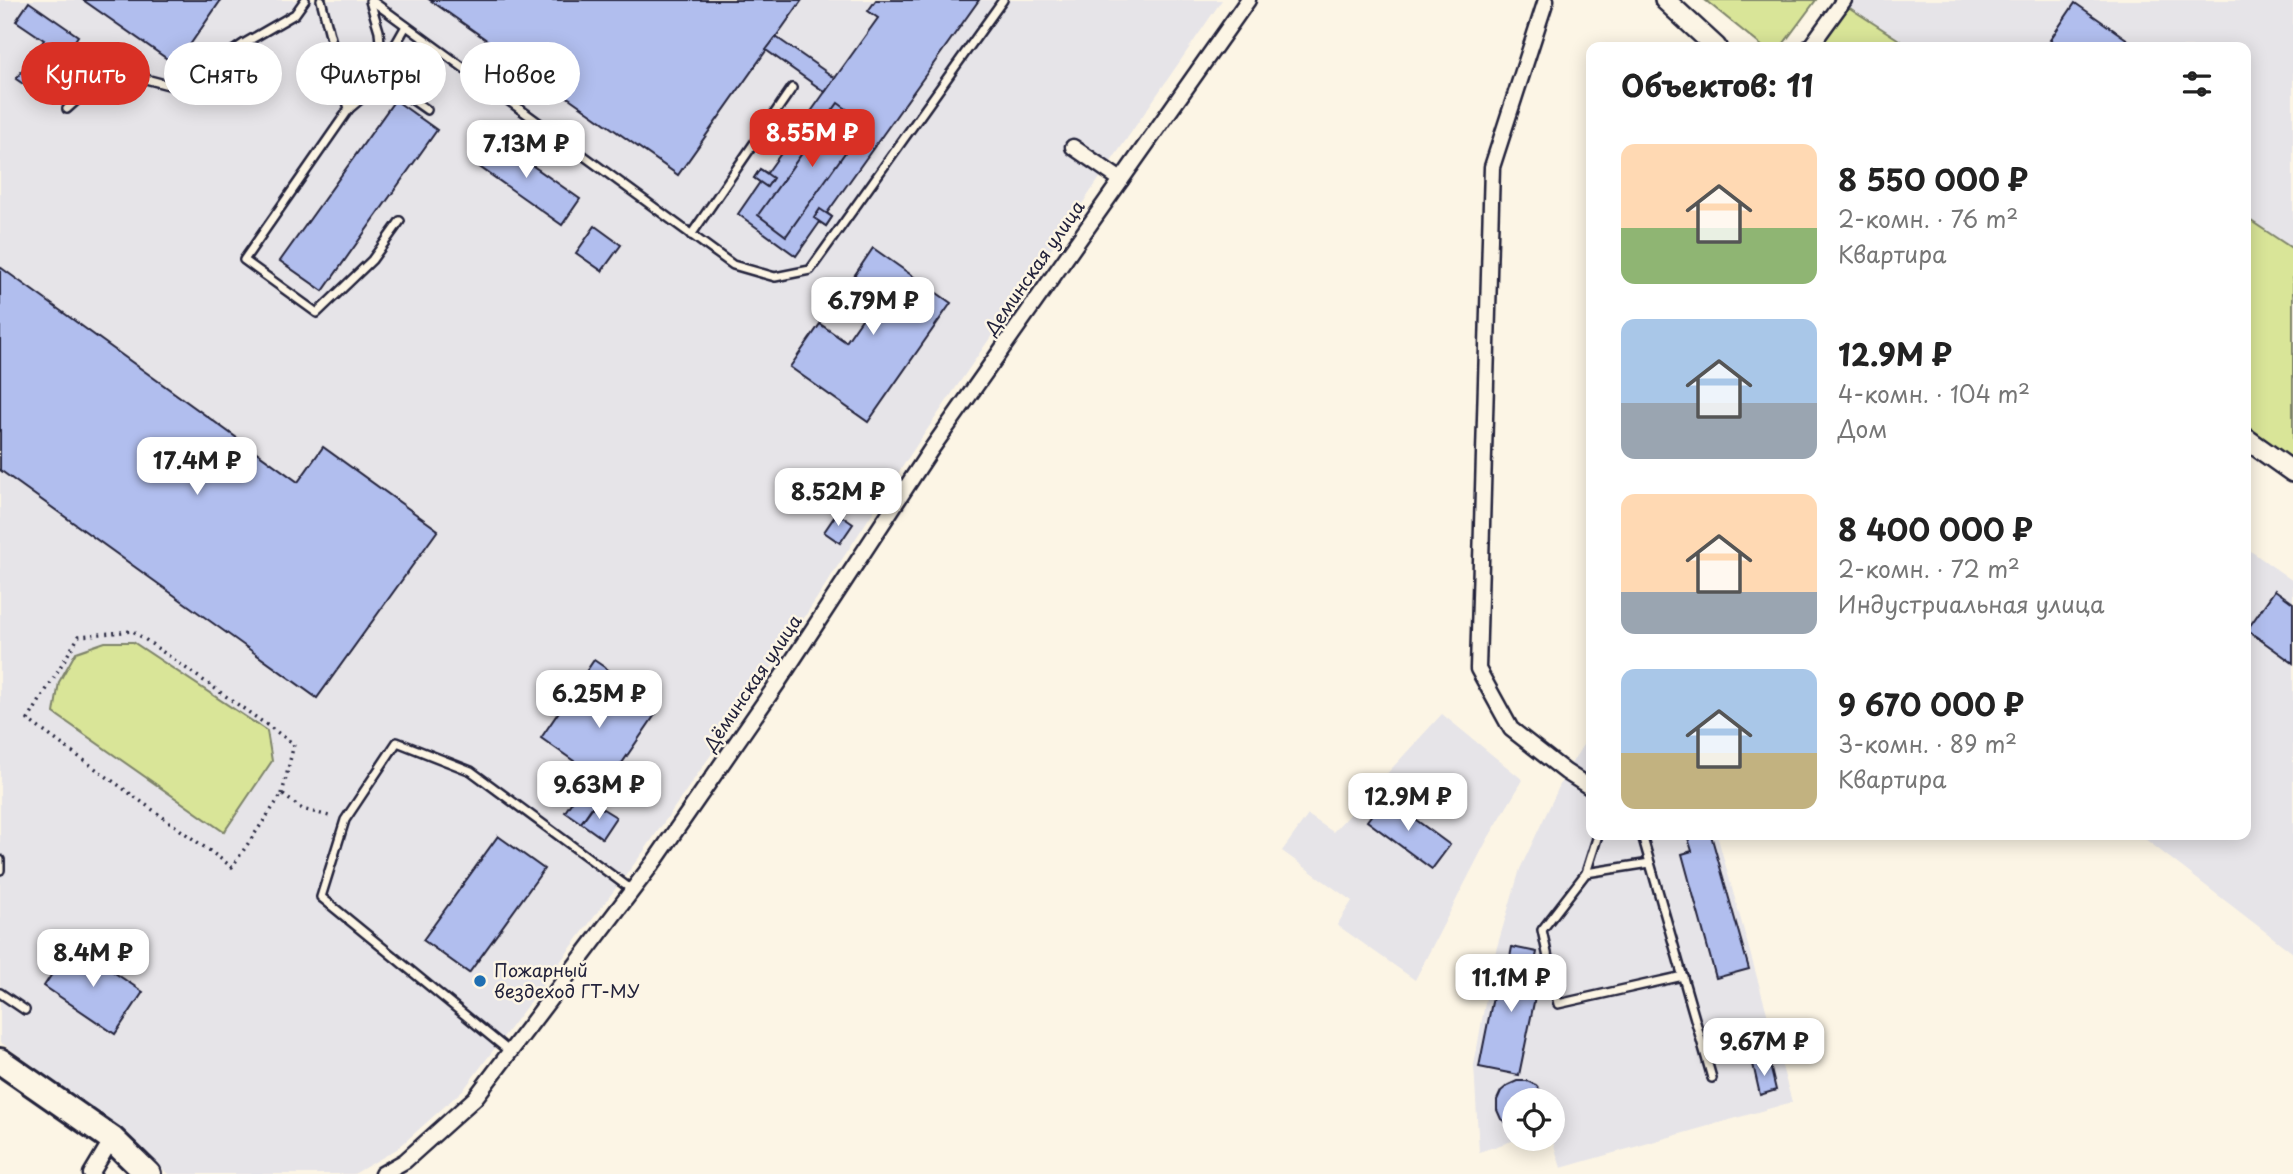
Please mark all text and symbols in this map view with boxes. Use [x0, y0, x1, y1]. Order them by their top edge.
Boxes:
chip: Купить [21, 42, 150, 105]
chip: Снять [164, 42, 282, 105]
chip: Фильтры [296, 42, 446, 105]
chip: Новое [460, 42, 580, 105]
text: Объектов: 11 [1621, 62, 1814, 107]
icon: filters [2178, 65, 2216, 103]
pin: 8.55M ₽ [747, 110, 877, 169]
text: 8.55M ₽ [766, 114, 858, 149]
pin: 7.13M ₽ [461, 120, 591, 180]
text: 7.13M ₽ [483, 125, 569, 160]
text: 8 550 000 ₽ [1838, 156, 2028, 201]
icon: home [1677, 172, 1761, 256]
street label: Деминская улица [977, 194, 1091, 341]
text: 2-комн. · 76 m² [1838, 201, 2018, 236]
text: Квартира [1838, 236, 1946, 271]
pin: 6.79M ₽ [808, 278, 938, 337]
text: 6.79M ₽ [827, 282, 919, 317]
text: 12.9M ₽ [1838, 331, 1952, 376]
icon: home [1677, 347, 1761, 431]
text: 4-комн. · 104 m² [1838, 376, 2030, 411]
text: Дом [1838, 411, 1887, 446]
pin: 17.4M ₽ [132, 438, 262, 497]
text: 17.4M ₽ [153, 442, 241, 477]
pin: 8.52M ₽ [773, 468, 903, 528]
text: 8.52M ₽ [791, 473, 885, 508]
text: 8 400 000 ₽ [1838, 506, 2033, 551]
icon: home [1677, 522, 1761, 606]
text: 2-комн. · 72 m² [1838, 551, 2020, 586]
text: Индустриальная улица [1838, 586, 2104, 621]
street label: Дёминская улица [695, 608, 808, 757]
pin: 6.25M ₽ [534, 670, 664, 730]
text: 6.25M ₽ [552, 675, 646, 710]
text: 9 670 000 ₽ [1838, 681, 2024, 726]
icon: home [1677, 697, 1761, 781]
text: 3-комн. · 89 m² [1838, 726, 2017, 761]
text: Квартира [1838, 761, 1946, 796]
pin: 9.63M ₽ [534, 762, 664, 821]
text: 9.63M ₽ [553, 766, 645, 801]
pin: 12.9M ₽ [1343, 774, 1473, 833]
text: 12.9M ₽ [1364, 778, 1452, 813]
pin: 8.4M ₽ [36, 930, 150, 989]
text: 8.4M ₽ [53, 934, 133, 969]
pin: 11.1M ₽ [1446, 954, 1576, 1014]
place label: Пожарный вездеход ГТ-МУ [494, 956, 640, 1004]
text: 11.1M ₽ [1471, 959, 1551, 994]
marker: Пожарный вездеход ГТ-МУ [472, 973, 488, 989]
pin: 9.67M ₽ [1699, 1018, 1829, 1078]
text: 9.67M ₽ [1719, 1023, 1809, 1058]
map controls [1502, 1088, 1565, 1151]
button: locate [1502, 1088, 1565, 1151]

